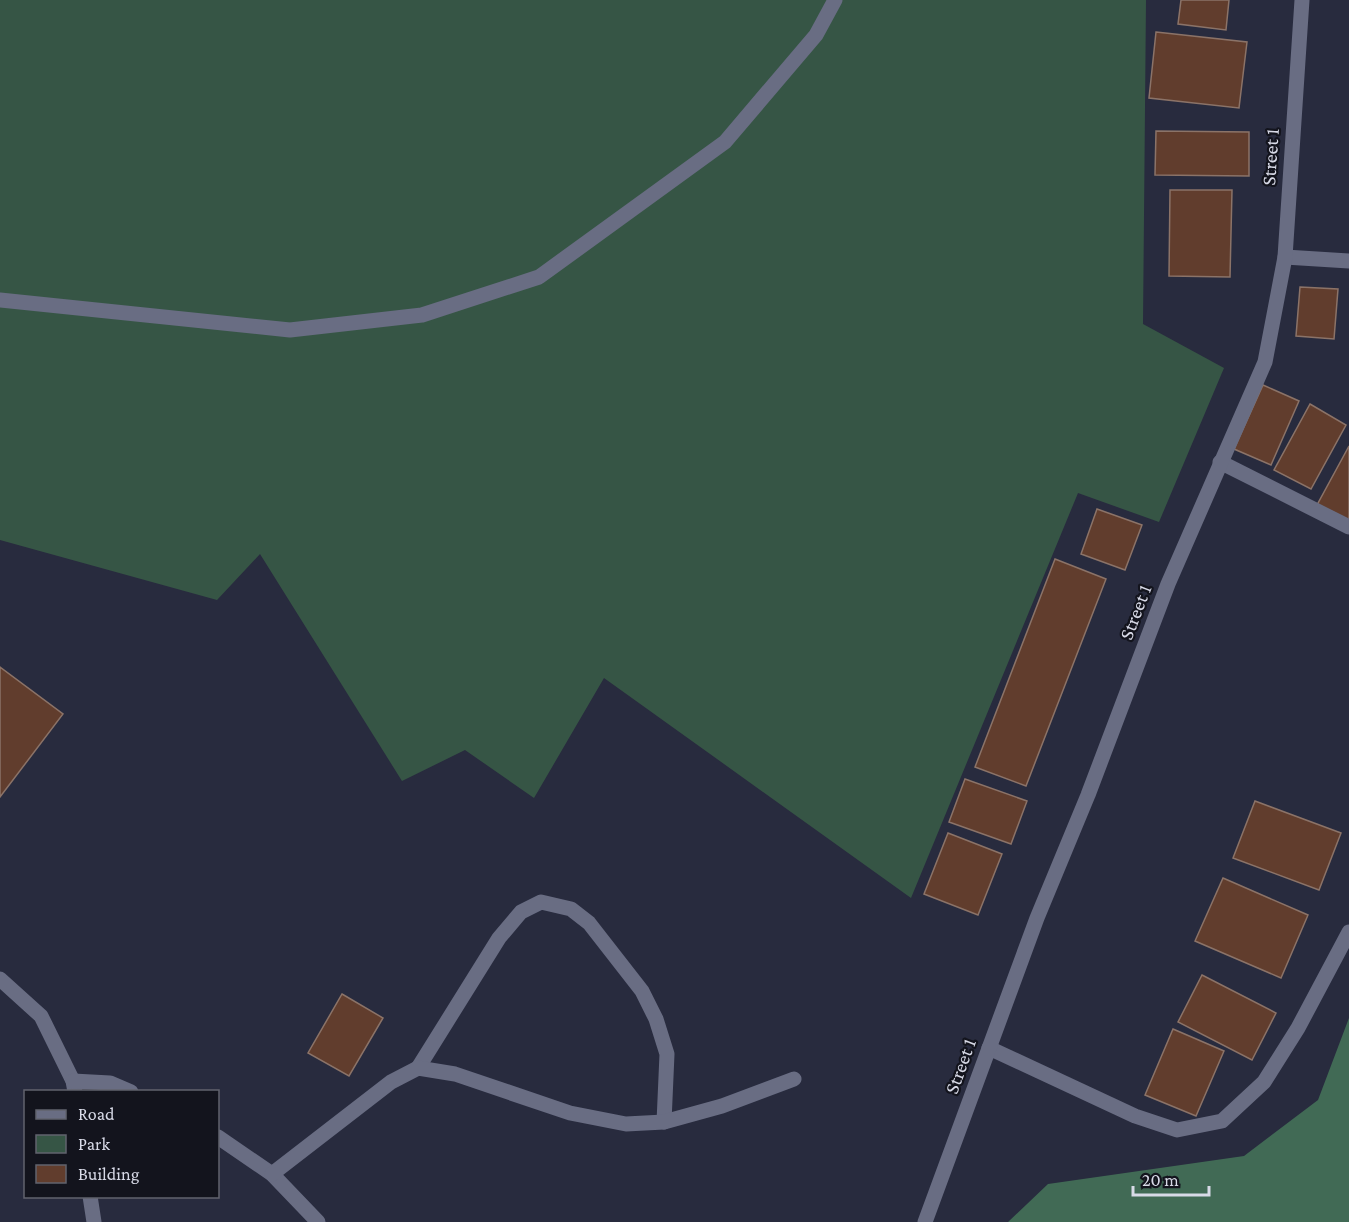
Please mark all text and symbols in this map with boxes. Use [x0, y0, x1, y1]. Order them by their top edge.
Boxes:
street label: Street 1 [1257, 128, 1283, 186]
street label: Street 1 [1114, 581, 1156, 643]
street label: Street 1 [940, 1035, 980, 1097]
legend [24, 1090, 219, 1198]
text: Road [78, 1104, 115, 1124]
text: Park [78, 1134, 110, 1154]
scale bar [1133, 1159, 1210, 1197]
text: Building [78, 1164, 140, 1184]
text: 20 m [1142, 1170, 1179, 1190]

